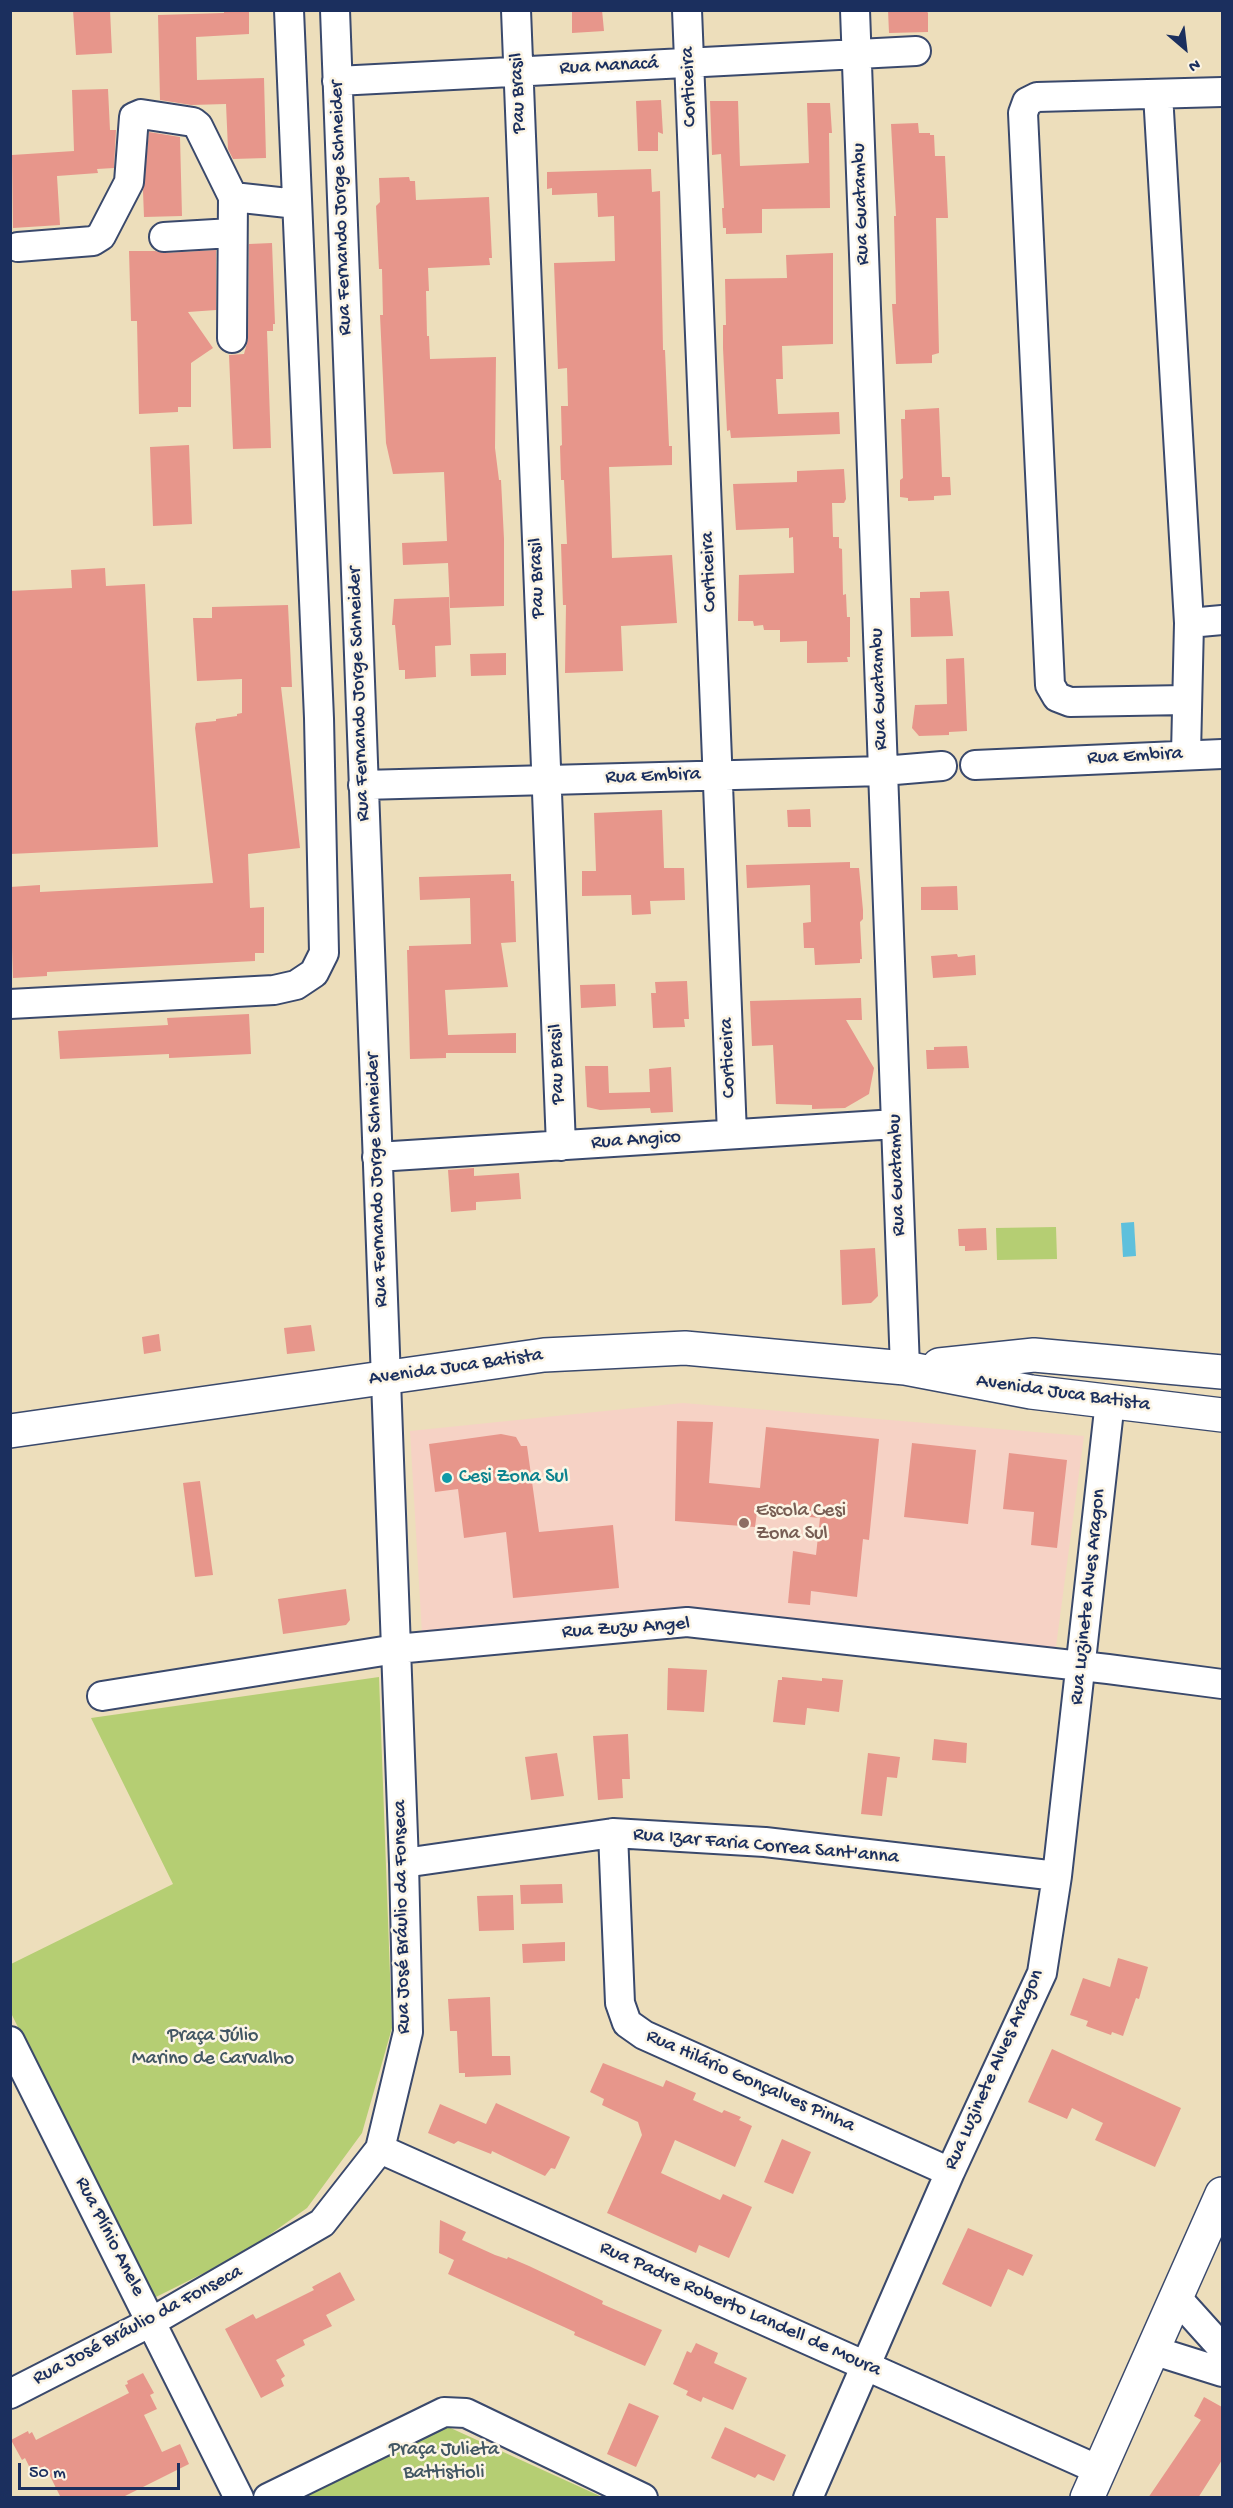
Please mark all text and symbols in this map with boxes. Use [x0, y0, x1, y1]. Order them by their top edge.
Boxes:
north arrow [1155, 18, 1215, 78]
street label: Corticeira [677, 46, 703, 128]
street label: Pau Brasil [506, 52, 532, 134]
street label: Rua Manacá [559, 52, 659, 82]
text: N [1185, 53, 1203, 75]
street label: Rua Fernando Jorge Schneider [326, 80, 358, 336]
street label: Rua Guatambu [848, 143, 876, 265]
street label: Corticeira [697, 531, 723, 613]
street label: Pau Brasil [525, 537, 551, 619]
street label: Rua Fernando Jorge Schneider [344, 566, 376, 822]
street label: Rua Guatambu [866, 628, 894, 750]
street label: Rua Embira [1087, 743, 1183, 771]
street label: Rua Embira [605, 763, 701, 791]
street label: Corticeira [716, 1017, 742, 1099]
street label: Pau Brasil [545, 1023, 571, 1105]
street label: Rua Fernando Jorge Schneider [362, 1052, 394, 1308]
street label: Rua Guatambu [884, 1114, 912, 1236]
street label: Rua Angico [590, 1126, 682, 1156]
street label: Avenida Juca Batista [367, 1344, 545, 1392]
street label: Avenida Juca Batista [974, 1370, 1152, 1418]
place label: Cesi Zona Sul [459, 1466, 568, 1490]
marker: Cesi Zona Sul [440, 1471, 454, 1485]
street label: Rua Luzinete Alves Aragon [1066, 1488, 1112, 1706]
place label: Escola Cesi Zona Sul [756, 1500, 846, 1547]
marker: Escola Cesi Zona Sul [737, 1516, 751, 1530]
street label: Rua Zuzu Angel [561, 1613, 691, 1645]
street label: Rua José Bráulio da Fonseca [389, 1800, 417, 2034]
street label: Rua Izar Faria Correa Sant'anna [632, 1823, 900, 1871]
street label: Rua Luzinete Alves Aragon [940, 1966, 1050, 2174]
park label: Praça Júlio Marino de Carvalho [132, 2025, 294, 2072]
street label: Rua Hilário Gonçalves Pinha [642, 2025, 858, 2139]
street label: Rua Plínio Anele [69, 2173, 149, 2301]
street label: Rua Padre Roberto Landell de Moura [595, 2237, 885, 2383]
street label: Rua José Bráulio da Fonseca [29, 2260, 247, 2392]
park label: Praça Julieta Battistioli [389, 2439, 499, 2486]
scale bar [21, 2451, 183, 2489]
text: 50 m [29, 2463, 66, 2484]

